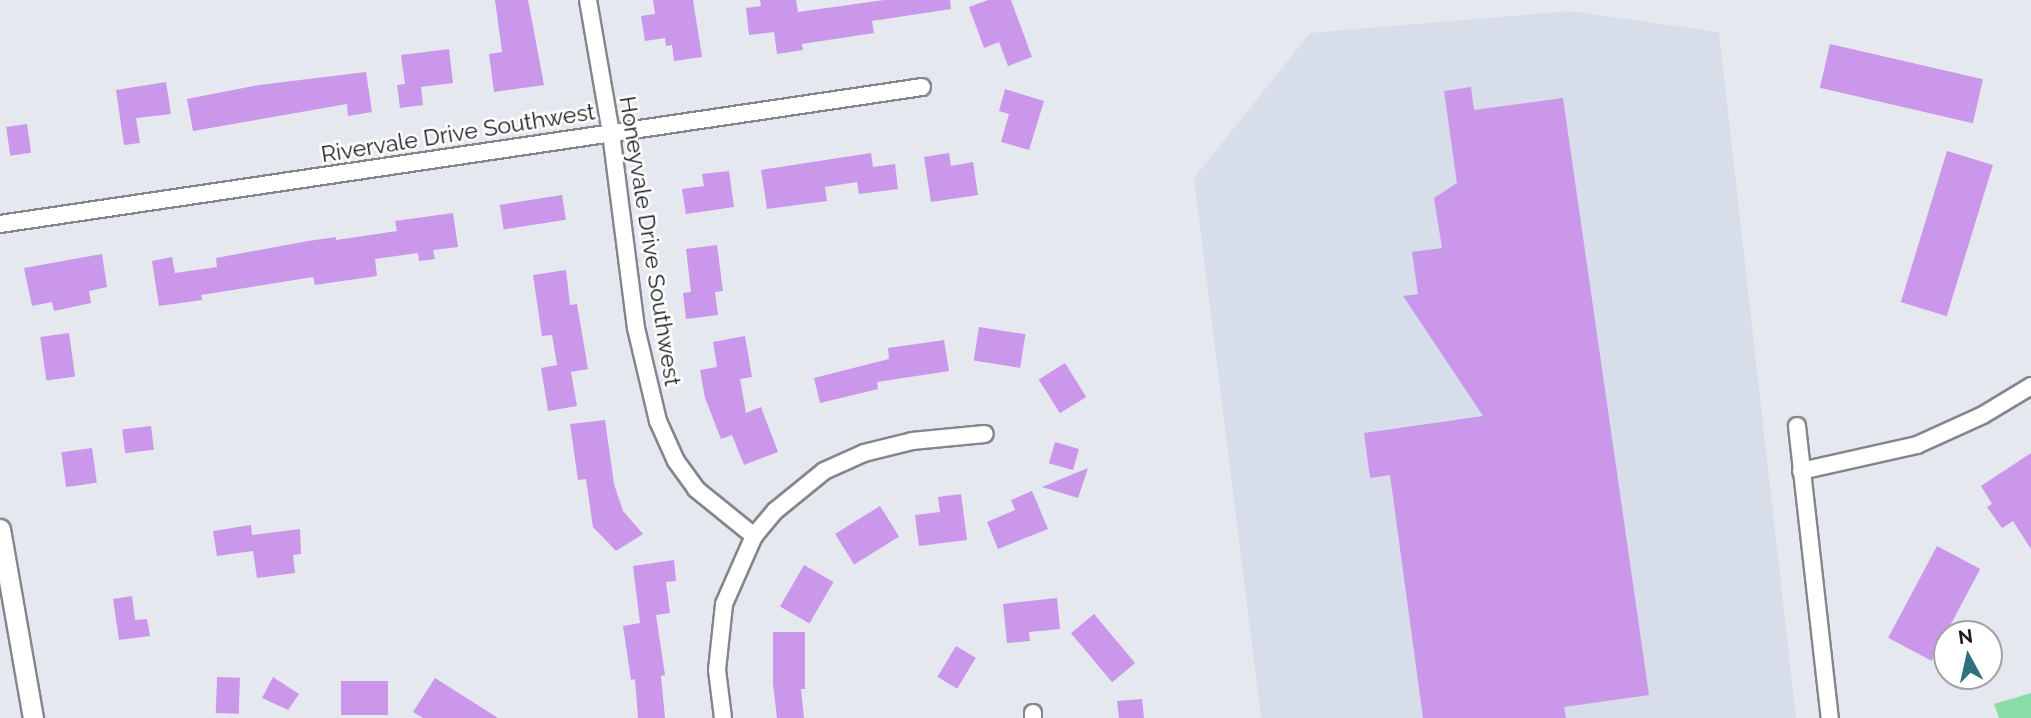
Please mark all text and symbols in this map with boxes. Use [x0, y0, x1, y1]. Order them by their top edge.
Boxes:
street label: Honeyvale Drive Southwest [613, 94, 687, 388]
street label: Rivervale Drive Southwest [319, 98, 597, 168]
north arrow [1933, 620, 2003, 690]
text: N [1957, 624, 1974, 648]

